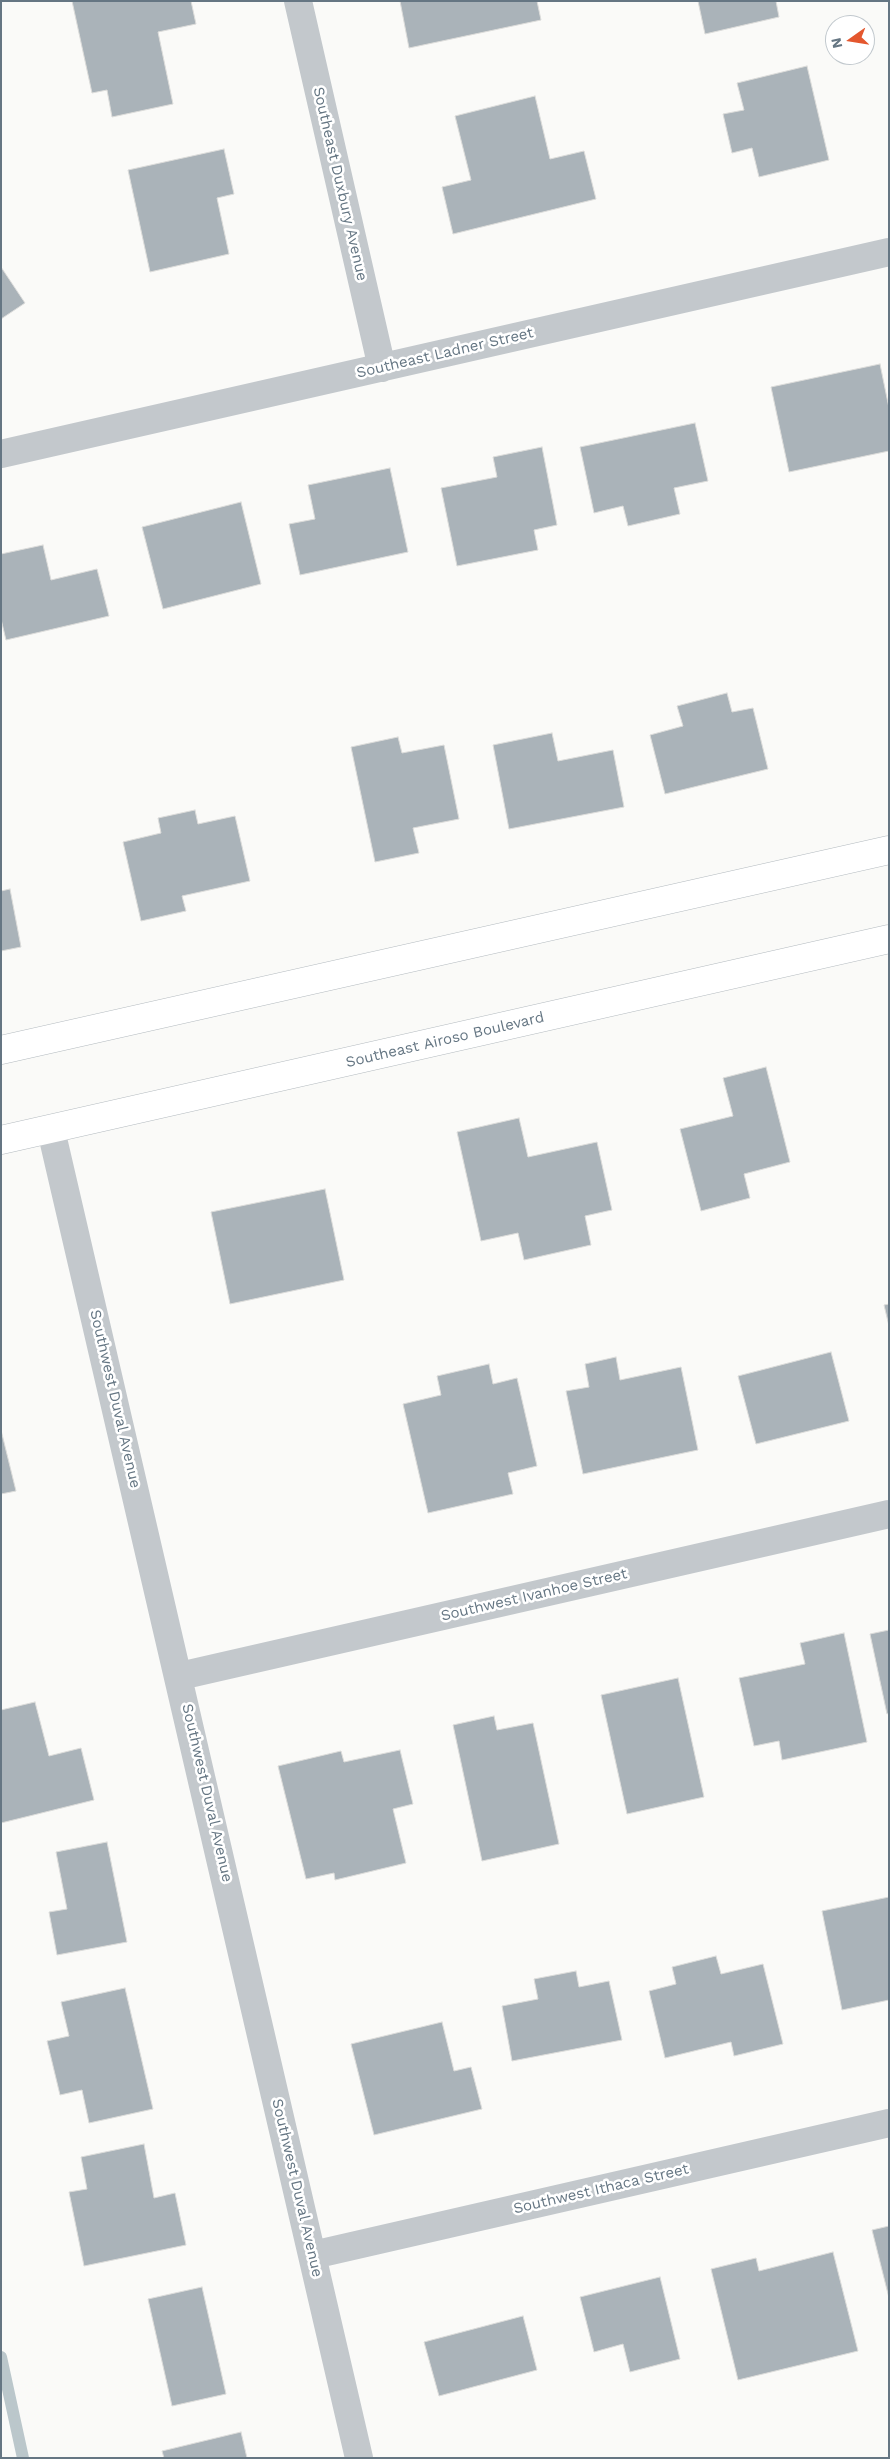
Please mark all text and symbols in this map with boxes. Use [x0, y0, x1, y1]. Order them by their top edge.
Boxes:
north arrow [825, 15, 875, 65]
text: N [827, 36, 845, 50]
street label: Southeast Duxbury Avenue [309, 85, 371, 283]
street label: Southeast Ladner Street [355, 324, 535, 382]
street label: Southeast Airoso Boulevard [344, 1008, 546, 1072]
street label: Southwest Duval Avenue [86, 1308, 144, 1490]
street label: Southwest Ivanhoe Street [439, 1565, 629, 1625]
street label: Southwest Duval Avenue [178, 1702, 236, 1884]
street label: Southwest Duval Avenue [268, 2097, 326, 2279]
street label: Southwest Ithaca Street [512, 2160, 690, 2218]

